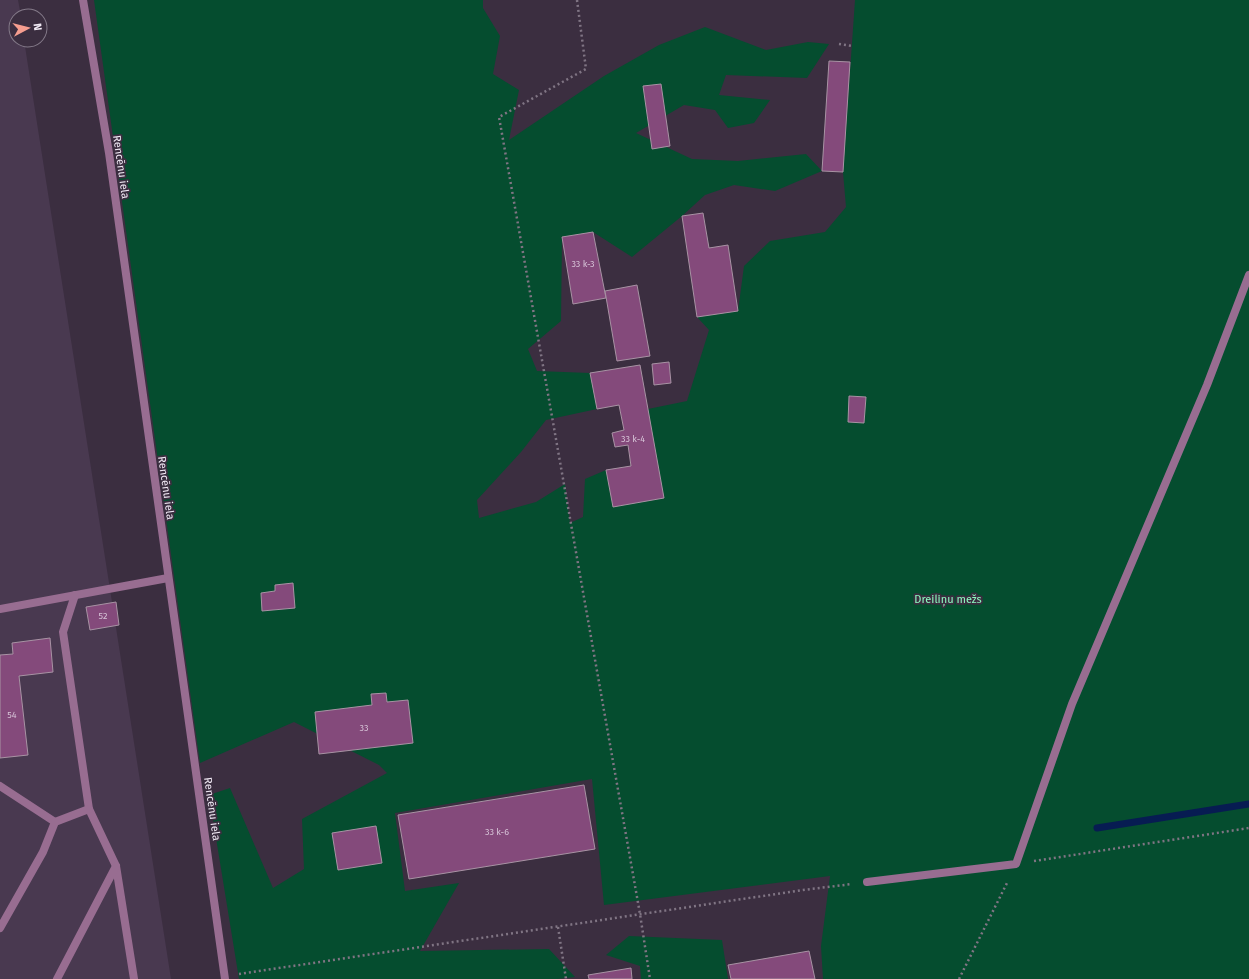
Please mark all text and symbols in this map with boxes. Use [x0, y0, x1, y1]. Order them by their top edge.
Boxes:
north arrow [8, 8, 48, 48]
text: N [31, 22, 44, 31]
street label: Rencēnu iela [110, 134, 132, 200]
house number: 33 k-3 [571, 259, 595, 269]
house number: 33 k-4 [621, 434, 645, 444]
street label: Rencēnu iela [155, 455, 177, 521]
park label: Dreiliņu mežs [914, 593, 982, 607]
house number: 52 [99, 611, 107, 621]
house number: 54 [7, 710, 17, 720]
house number: 33 [360, 723, 368, 733]
street label: Rencēnu iela [201, 776, 223, 842]
house number: 33 k-6 [485, 827, 509, 837]

